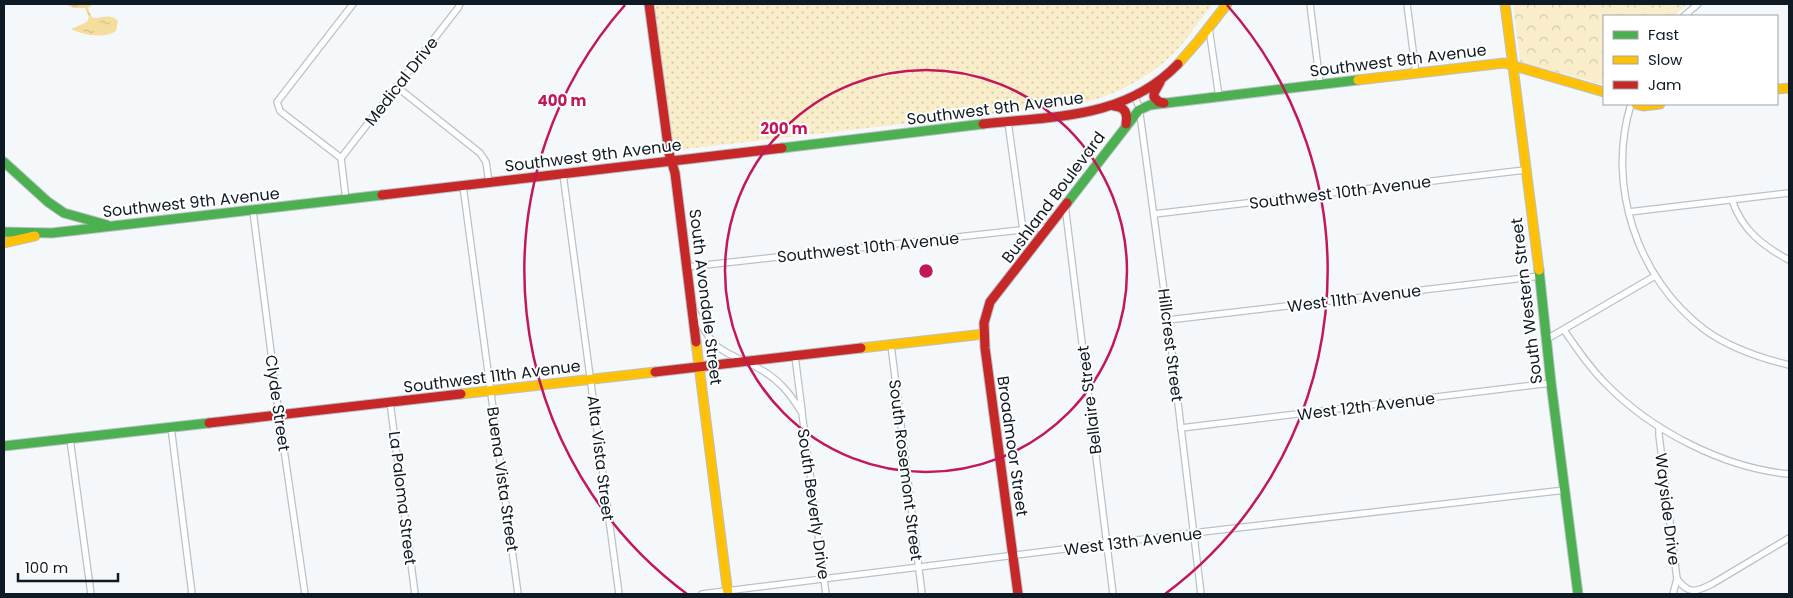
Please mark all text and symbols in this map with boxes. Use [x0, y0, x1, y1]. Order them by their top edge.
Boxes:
legend [1603, 15, 1778, 105]
text: Fast [1648, 24, 1679, 45]
street label: Medical Drive [359, 32, 444, 131]
street label: Southwest 9th Avenue [1308, 38, 1488, 83]
text: Slow [1648, 49, 1683, 70]
text: Jam [1648, 74, 1682, 95]
street label: Southwest 9th Avenue [905, 86, 1085, 131]
text: 400 m [538, 90, 587, 111]
text: 200 m [760, 118, 808, 139]
street label: Bushland Boulevard [996, 127, 1111, 268]
street label: Southwest 9th Avenue [503, 133, 683, 178]
street label: Southwest 10th Avenue [1248, 170, 1432, 215]
street label: Southwest 9th Avenue [101, 182, 281, 223]
street label: South Avondale Street [683, 208, 728, 387]
street label: South Western Street [1505, 216, 1548, 385]
street label: Southwest 10th Avenue [776, 226, 960, 268]
centre of rings [917, 262, 935, 280]
street label: West 11th Avenue [1286, 279, 1422, 318]
street label: Hillcrest Street [1152, 287, 1189, 403]
street label: Bellaire Street [1071, 344, 1108, 456]
street label: Clyde Street [259, 353, 296, 453]
street label: Southwest 11th Avenue [402, 354, 582, 399]
street label: Broadmoor Street [991, 374, 1034, 518]
street label: South Rosemont Street [883, 378, 928, 562]
street label: West 12th Avenue [1296, 387, 1436, 426]
street label: Alta Vista Street [581, 394, 620, 522]
street label: Buena Vista Street [481, 405, 524, 553]
street label: South Beverly Drive [792, 427, 835, 581]
street label: La Paloma Street [383, 430, 422, 566]
street label: Wayside Drive [1649, 452, 1686, 567]
street label: West 13th Avenue [1063, 522, 1203, 561]
scale bar [18, 550, 118, 582]
text: 100 m [25, 557, 68, 578]

